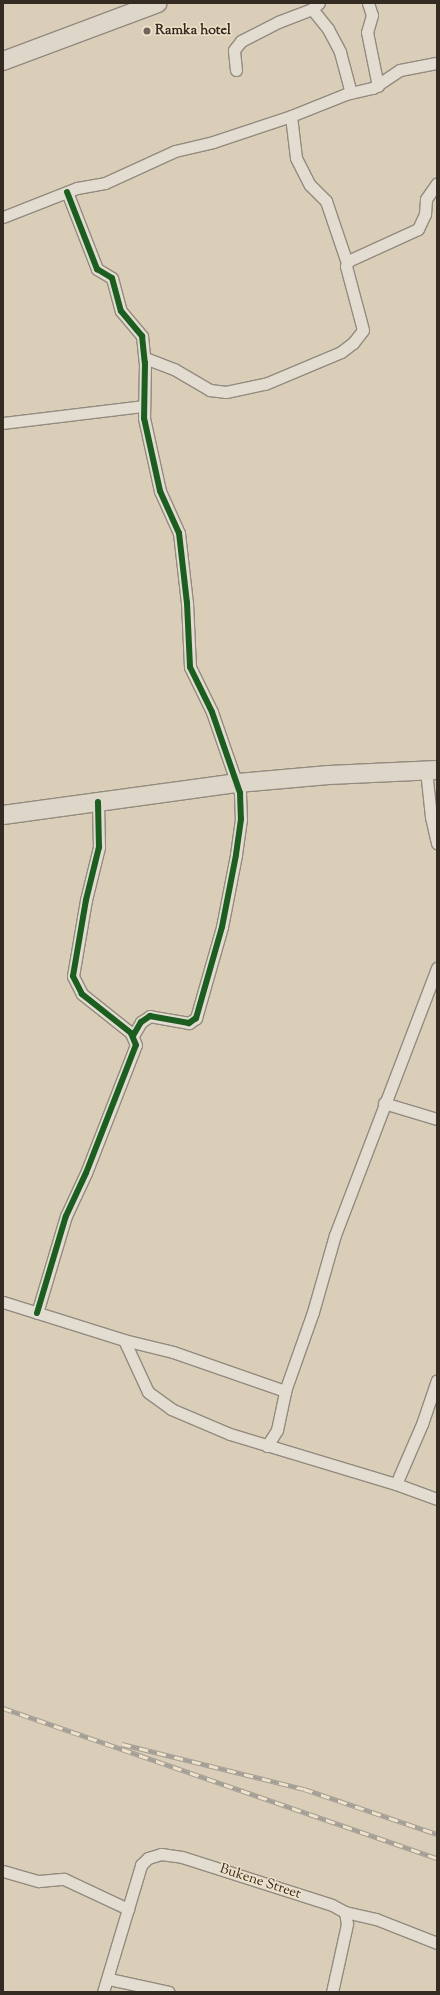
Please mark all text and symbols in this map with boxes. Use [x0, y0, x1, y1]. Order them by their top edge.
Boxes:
place label: Ramka hotel [155, 23, 231, 39]
marker: Ramka hotel [142, 26, 152, 36]
street label: Bukene Street [217, 1861, 303, 1903]

